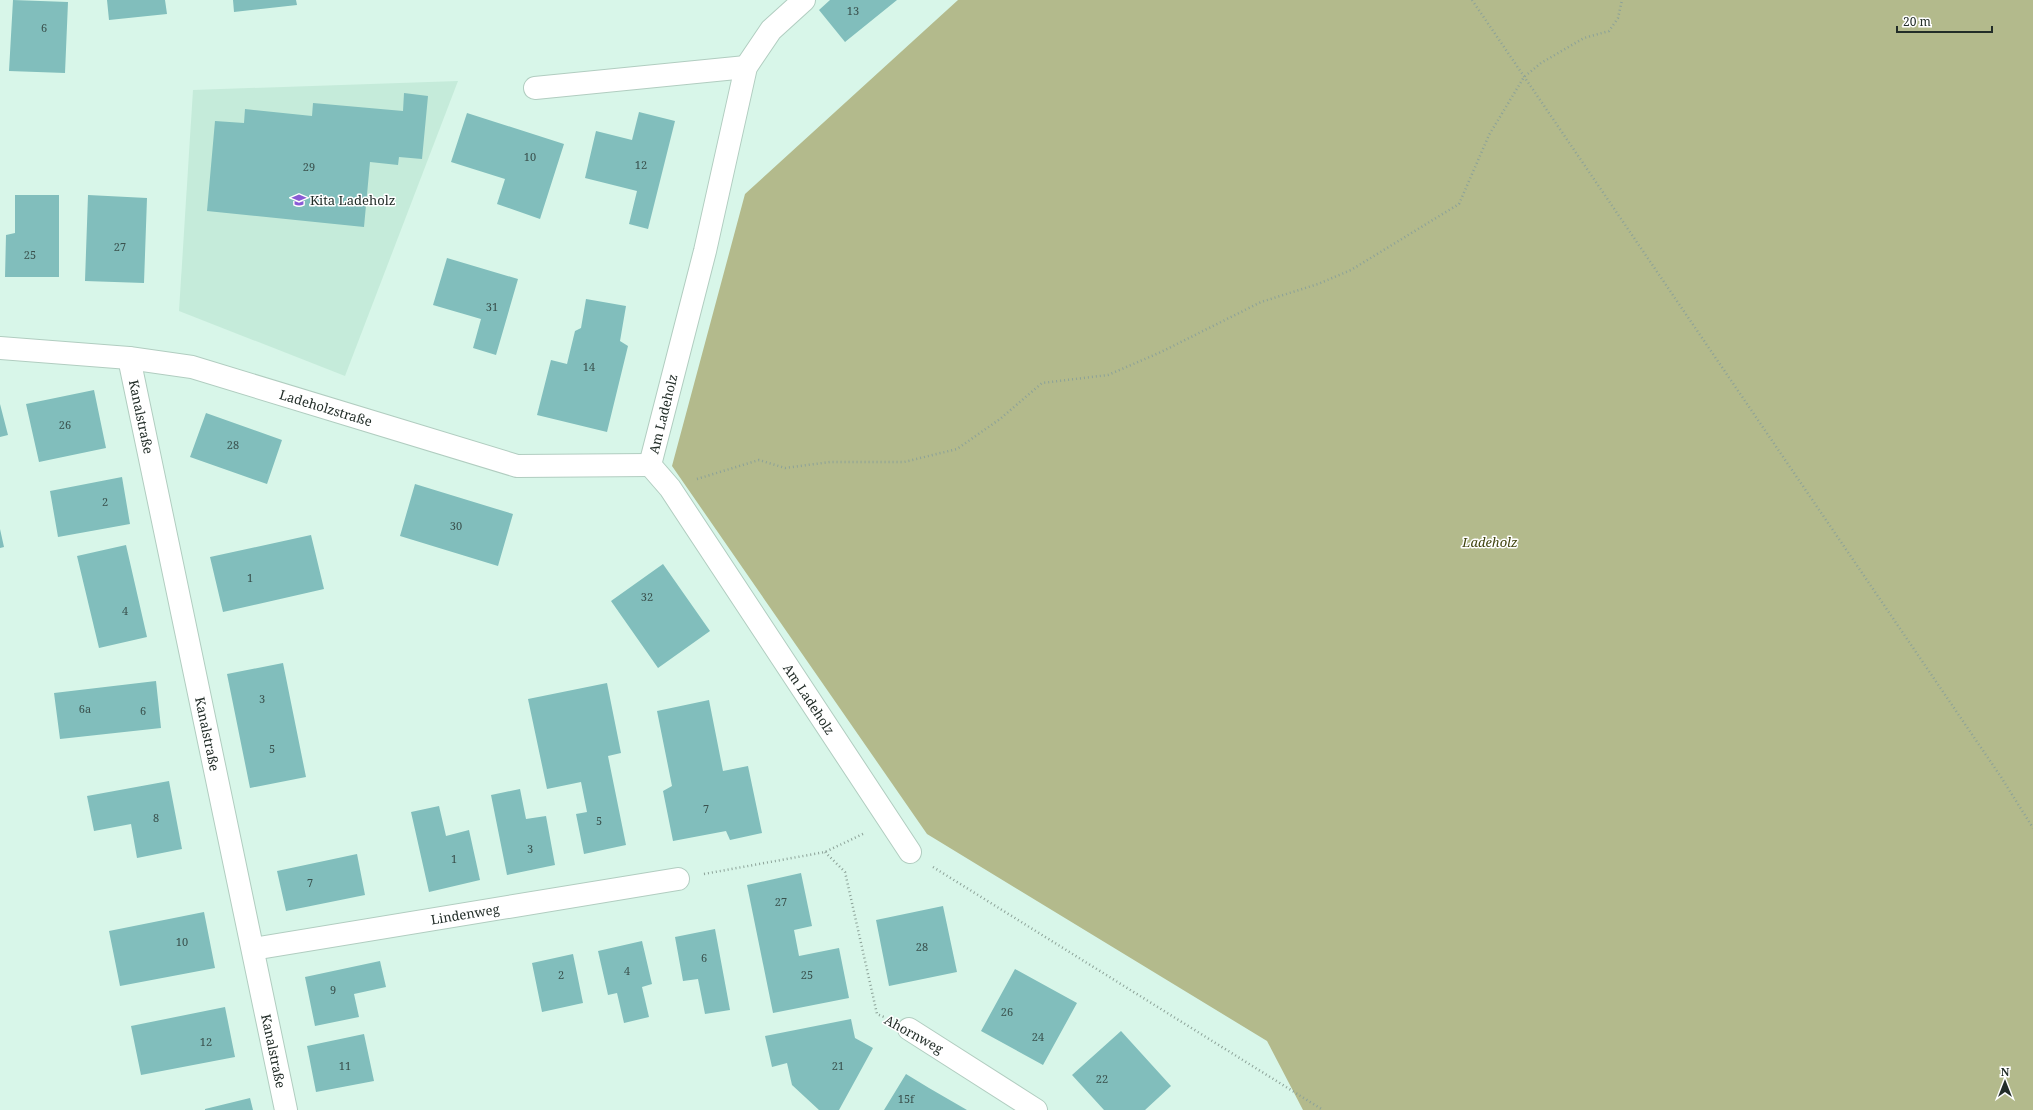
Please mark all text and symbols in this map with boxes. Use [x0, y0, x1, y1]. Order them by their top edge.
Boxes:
house number: 13 [847, 3, 859, 18]
scale bar [1897, 8, 1992, 34]
text: 20 m [1903, 13, 1931, 30]
house number: 6 [41, 20, 47, 35]
house number: 10 [524, 149, 536, 164]
house number: 12 [635, 157, 647, 172]
house number: 29 [303, 159, 315, 174]
place label: Kita Ladeholz [310, 191, 395, 209]
school or university icon: Kita Ladeholz [291, 192, 307, 208]
house number: 27 [114, 239, 126, 254]
house number: 25 [24, 247, 36, 262]
house number: 31 [486, 299, 498, 314]
house number: 14 [583, 359, 595, 374]
street label: Am Ladeholz [644, 372, 682, 456]
street label: Kanalstraße [125, 378, 158, 455]
street label: Ladeholzstraße [277, 385, 374, 430]
house number: 26 [59, 417, 71, 432]
house number: 28 [227, 437, 239, 452]
house number: 2 [102, 494, 108, 509]
house number: 30 [450, 518, 462, 533]
park label: Ladeholz [1461, 533, 1518, 551]
house number: 1 [247, 570, 253, 585]
house number: 32 [641, 589, 653, 604]
house number: 4 [122, 603, 128, 618]
street label: Am Ladeholz [779, 660, 839, 738]
house number: 3 [259, 691, 265, 706]
street label: Kanalstraße [191, 695, 224, 773]
house number: 6a [79, 701, 91, 716]
house number: 6 [140, 703, 146, 718]
house number: 5 [269, 741, 275, 756]
house number: 7 [703, 801, 709, 816]
house number: 8 [153, 810, 159, 825]
house number: 5 [596, 813, 602, 828]
house number: 3 [527, 841, 533, 856]
house number: 1 [451, 851, 457, 866]
house number: 7 [307, 875, 313, 890]
house number: 27 [775, 894, 787, 909]
street label: Lindenweg [430, 900, 501, 929]
house number: 10 [176, 934, 188, 949]
house number: 28 [916, 939, 928, 954]
house number: 6 [701, 950, 707, 965]
house number: 4 [624, 963, 630, 978]
house number: 2 [558, 967, 564, 982]
house number: 25 [801, 967, 813, 982]
house number: 9 [330, 982, 336, 997]
house number: 26 [1001, 1004, 1013, 1019]
street label: Ahornweg [881, 1010, 947, 1058]
street label: Kanalstraße [257, 1012, 290, 1090]
house number: 24 [1032, 1029, 1044, 1044]
house number: 12 [200, 1034, 212, 1049]
house number: 11 [339, 1058, 351, 1073]
house number: 21 [832, 1058, 844, 1073]
north arrow [1985, 1062, 2025, 1102]
text: N [2001, 1064, 2010, 1079]
house number: 22 [1096, 1071, 1108, 1086]
house number: 15f [898, 1091, 915, 1106]

